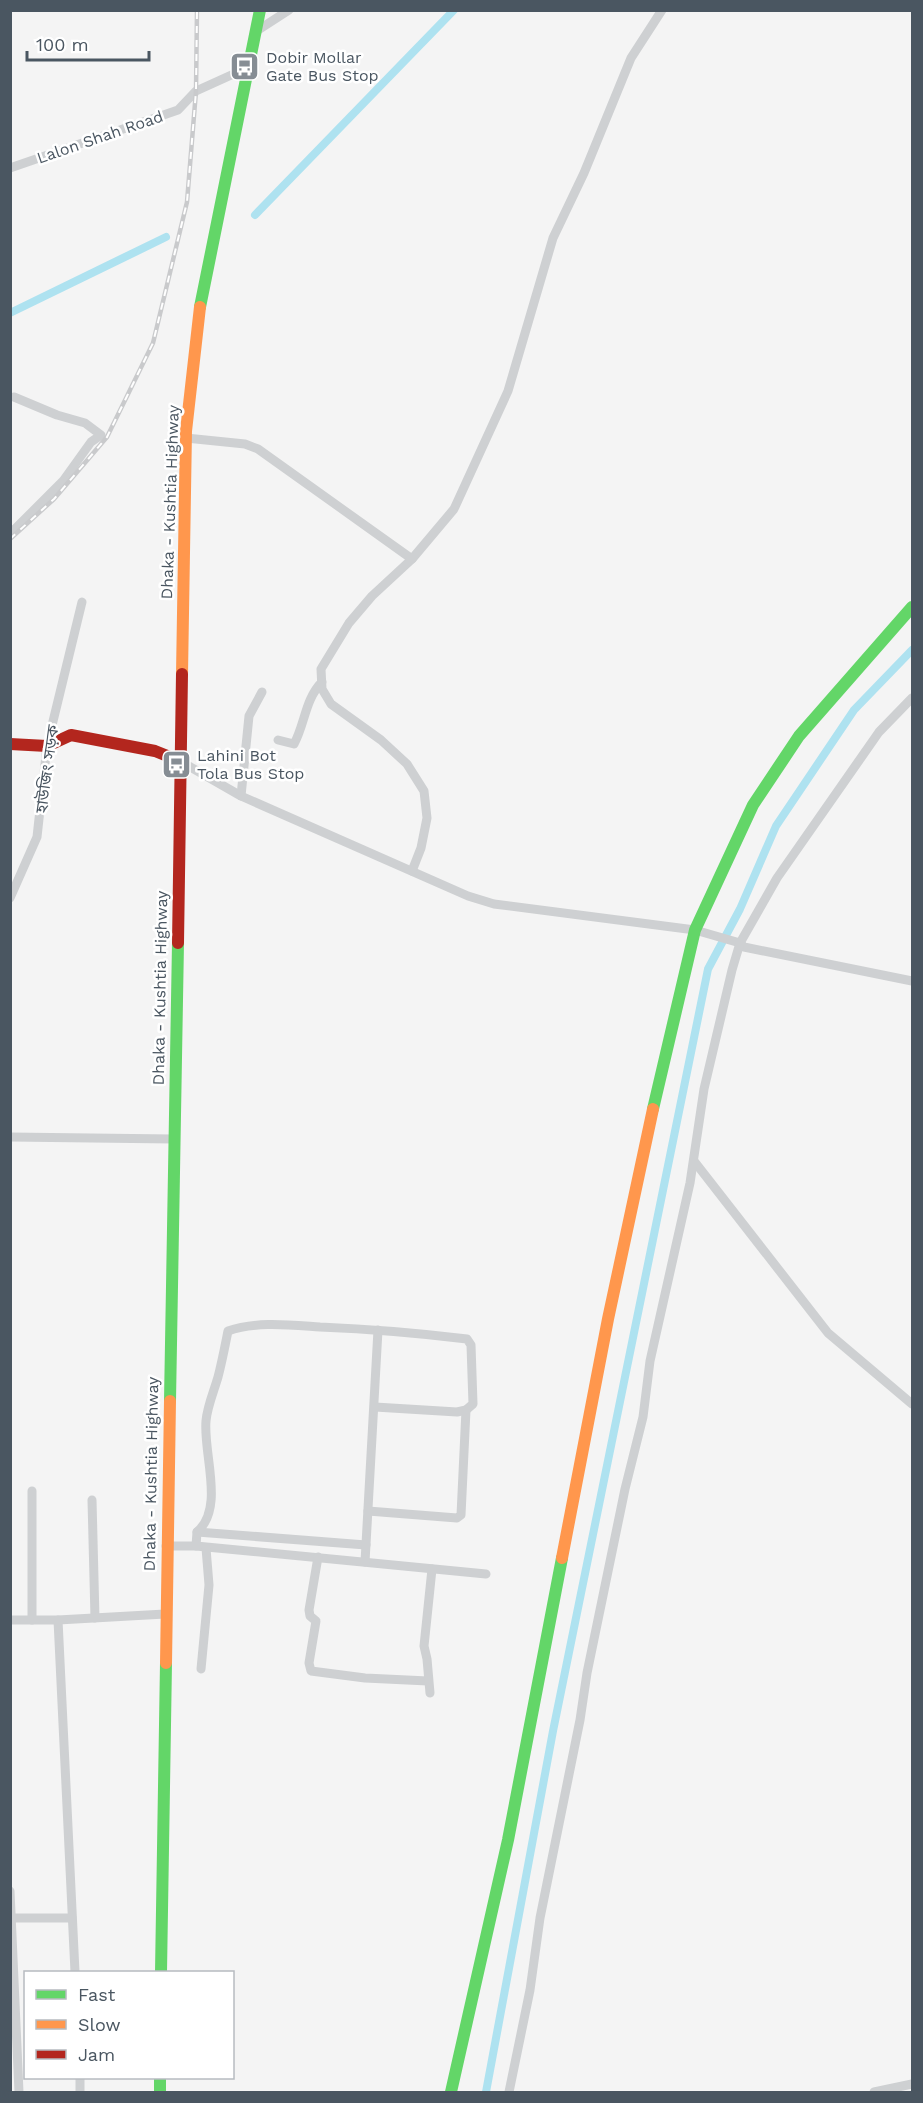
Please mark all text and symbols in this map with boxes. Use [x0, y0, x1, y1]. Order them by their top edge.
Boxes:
scale bar [27, 24, 148, 62]
text: 100 m [36, 34, 89, 55]
place label: Dobir Mollar Gate Bus Stop [266, 48, 379, 85]
bus stop icon: Dobir Mollar Gate Bus Stop [229, 50, 261, 82]
street label: Lalon Shah Road [34, 107, 166, 167]
street label: Dhaka - Kushtia Highway [157, 404, 183, 600]
street label: হাউজিং সড়ক [31, 723, 63, 815]
place label: Lahini Bot Tola Bus Stop [197, 746, 304, 783]
bus stop icon: Lahini Bot Tola Bus Stop [160, 748, 192, 780]
street label: Dhaka - Kushtia Highway [149, 890, 171, 1086]
street label: Dhaka - Kushtia Highway [140, 1376, 162, 1572]
legend [24, 1971, 234, 2079]
text: Fast [78, 1984, 116, 2005]
text: Slow [78, 2014, 121, 2035]
text: Jam [78, 2044, 115, 2065]

